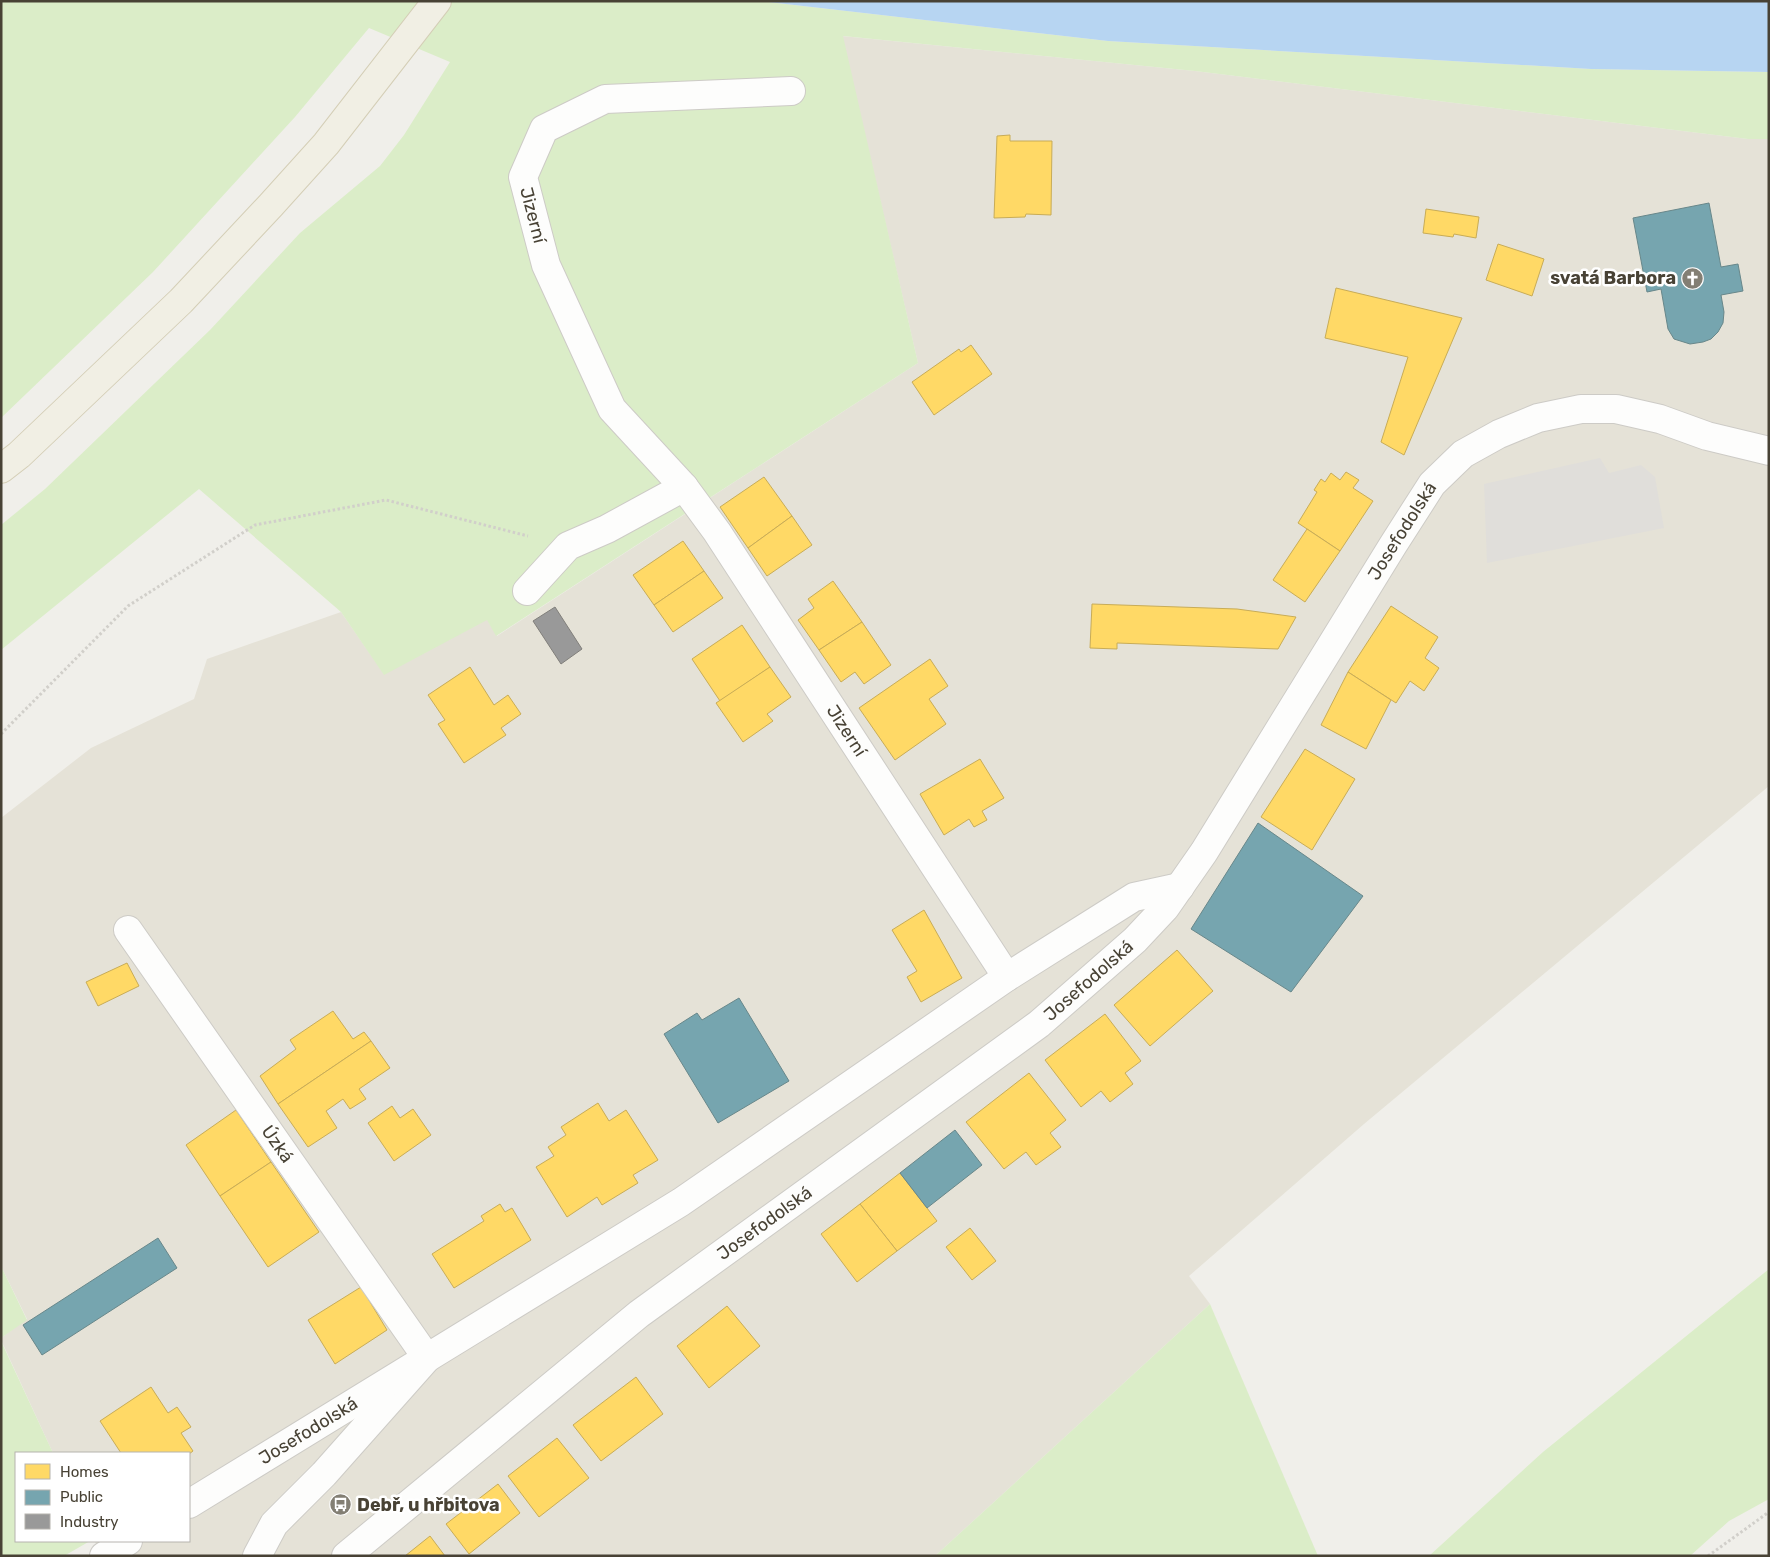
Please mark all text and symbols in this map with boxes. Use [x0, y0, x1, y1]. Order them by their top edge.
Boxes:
street label: Jizerní [515, 185, 551, 247]
church icon: svatá Barbora [1680, 266, 1704, 290]
place label: svatá Barbora [1550, 267, 1676, 289]
street label: Josefodolská [1363, 478, 1441, 584]
street label: Jizerní [822, 701, 872, 762]
street label: Josefodolská [1039, 936, 1138, 1026]
street label: Úzká [257, 1121, 298, 1167]
street label: Josefodolská [713, 1181, 816, 1265]
street label: Josefodolská [255, 1392, 362, 1469]
legend [15, 1452, 190, 1542]
text: Homes [60, 1463, 109, 1481]
text: Public [60, 1488, 103, 1506]
bus stop icon: Debř, u hřbitova [329, 1493, 353, 1517]
place label: Debř, u hřbitova [357, 1494, 500, 1516]
text: Industry [60, 1513, 119, 1531]

